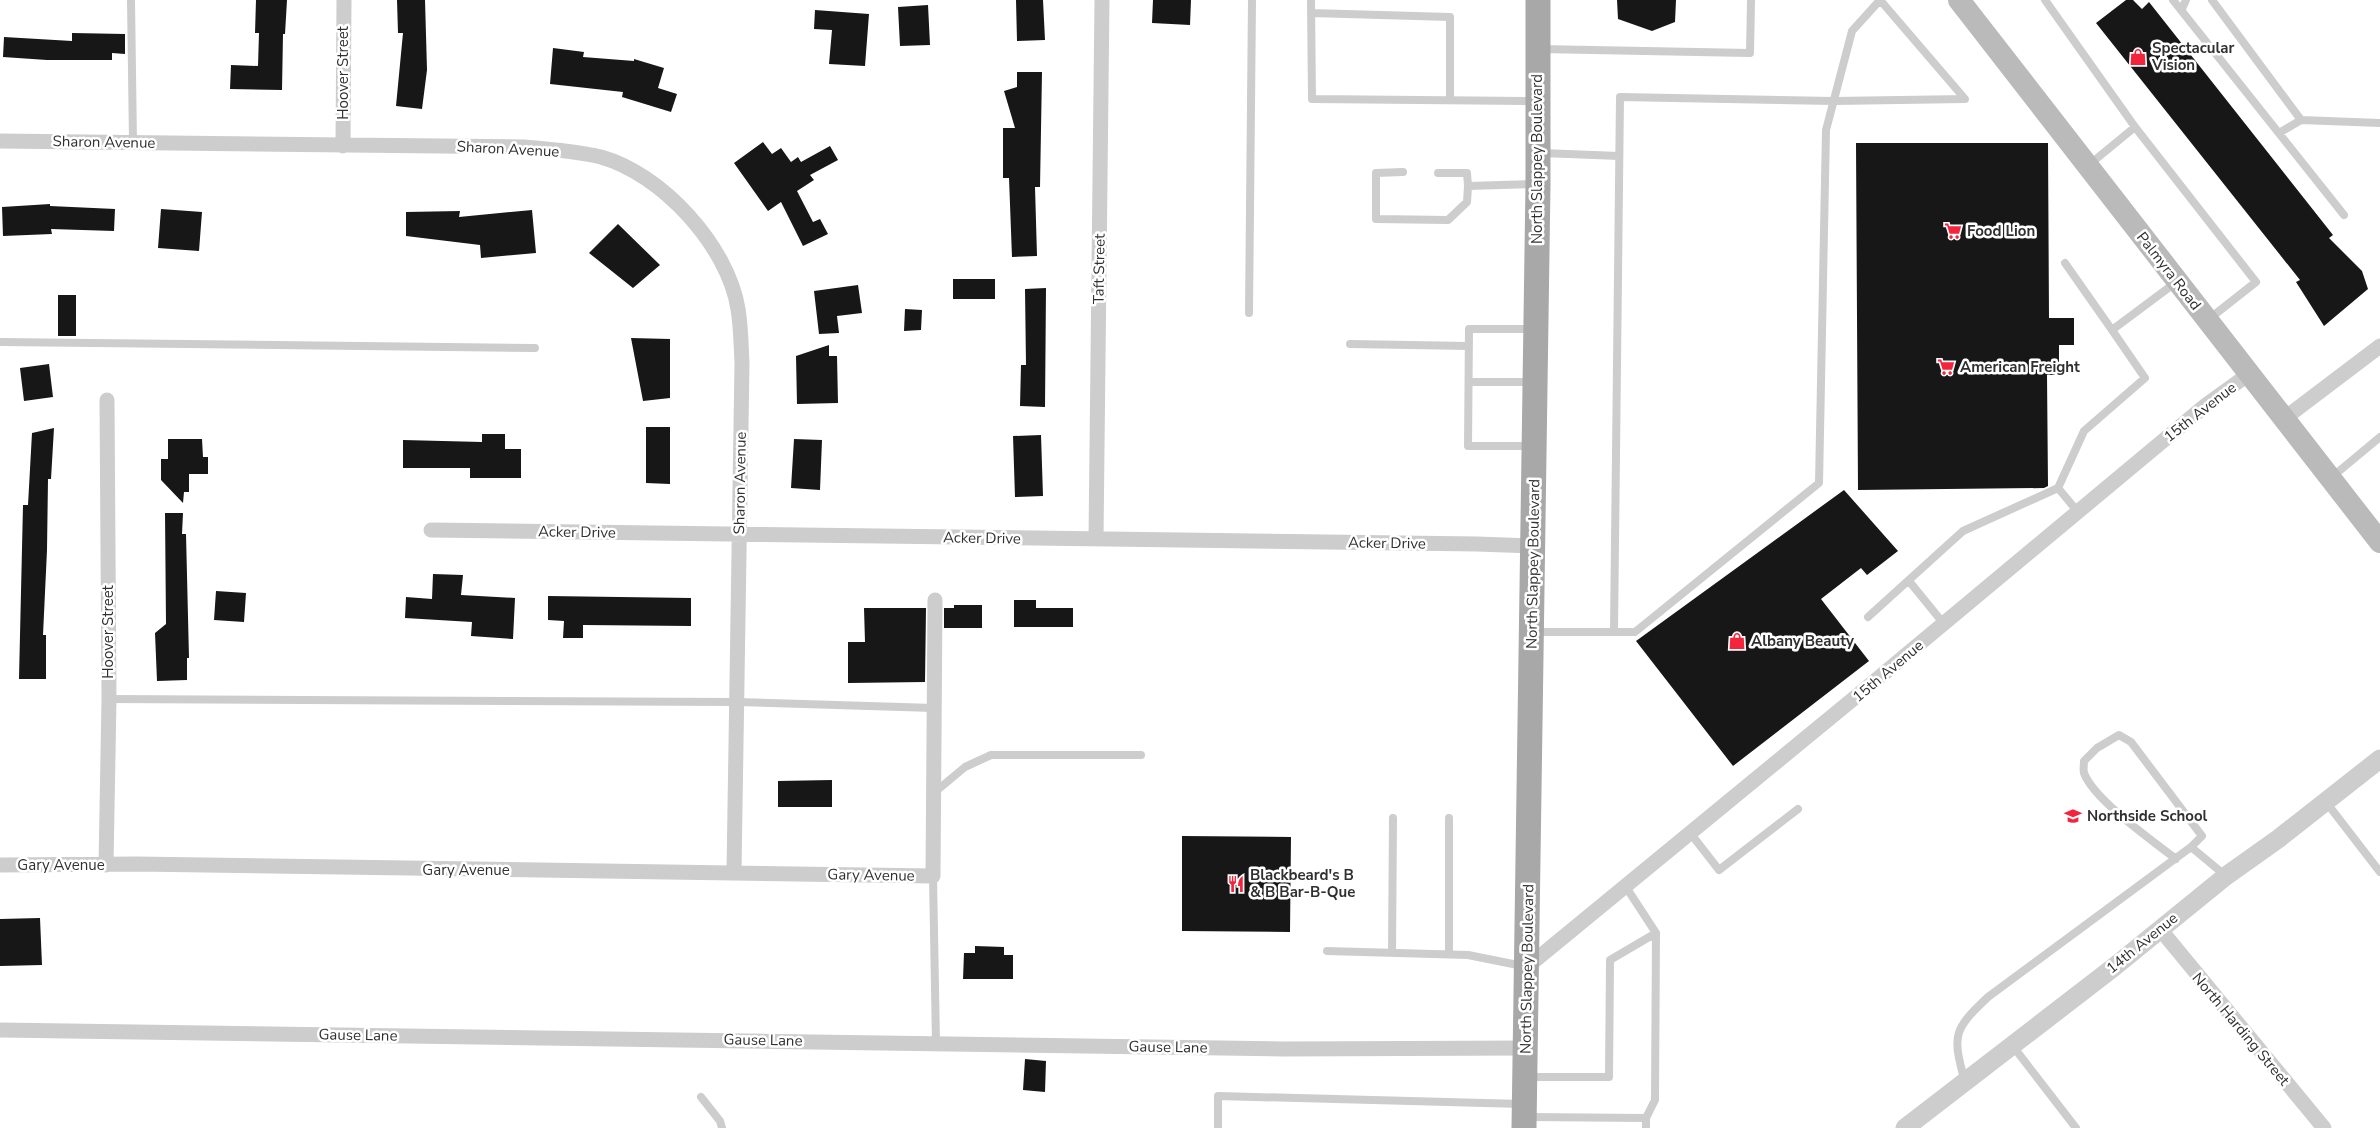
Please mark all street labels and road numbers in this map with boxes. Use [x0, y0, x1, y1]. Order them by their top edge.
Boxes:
street label: Hoover Street [333, 25, 353, 120]
street label: North Slappey Boulevard [1527, 74, 1547, 244]
street label: Sharon Avenue [52, 131, 156, 153]
street label: Sharon Avenue [456, 136, 560, 162]
street label: Palmyra Road [2132, 228, 2206, 314]
street label: Taft Street [1088, 233, 1110, 304]
street label: 15th Avenue [2160, 377, 2240, 447]
street label: Sharon Avenue [729, 431, 751, 535]
street label: North Slappey Boulevard [1522, 479, 1544, 649]
street label: Acker Drive [538, 521, 616, 543]
street label: Acker Drive [943, 527, 1021, 549]
street label: Acker Drive [1348, 532, 1426, 554]
street label: Hoover Street [98, 584, 118, 679]
street label: 15th Avenue [1848, 635, 1928, 707]
street label: Gary Avenue [17, 855, 105, 875]
street label: Gary Avenue [422, 860, 510, 880]
street label: Gary Avenue [827, 864, 915, 886]
street label: North Slappey Boulevard [1516, 884, 1538, 1054]
street label: 14th Avenue [2102, 908, 2182, 978]
street label: North Harding Street [2188, 968, 2295, 1090]
street label: Gause Lane [318, 1024, 398, 1046]
street label: Gause Lane [723, 1029, 803, 1051]
street label: Gause Lane [1128, 1036, 1208, 1058]

